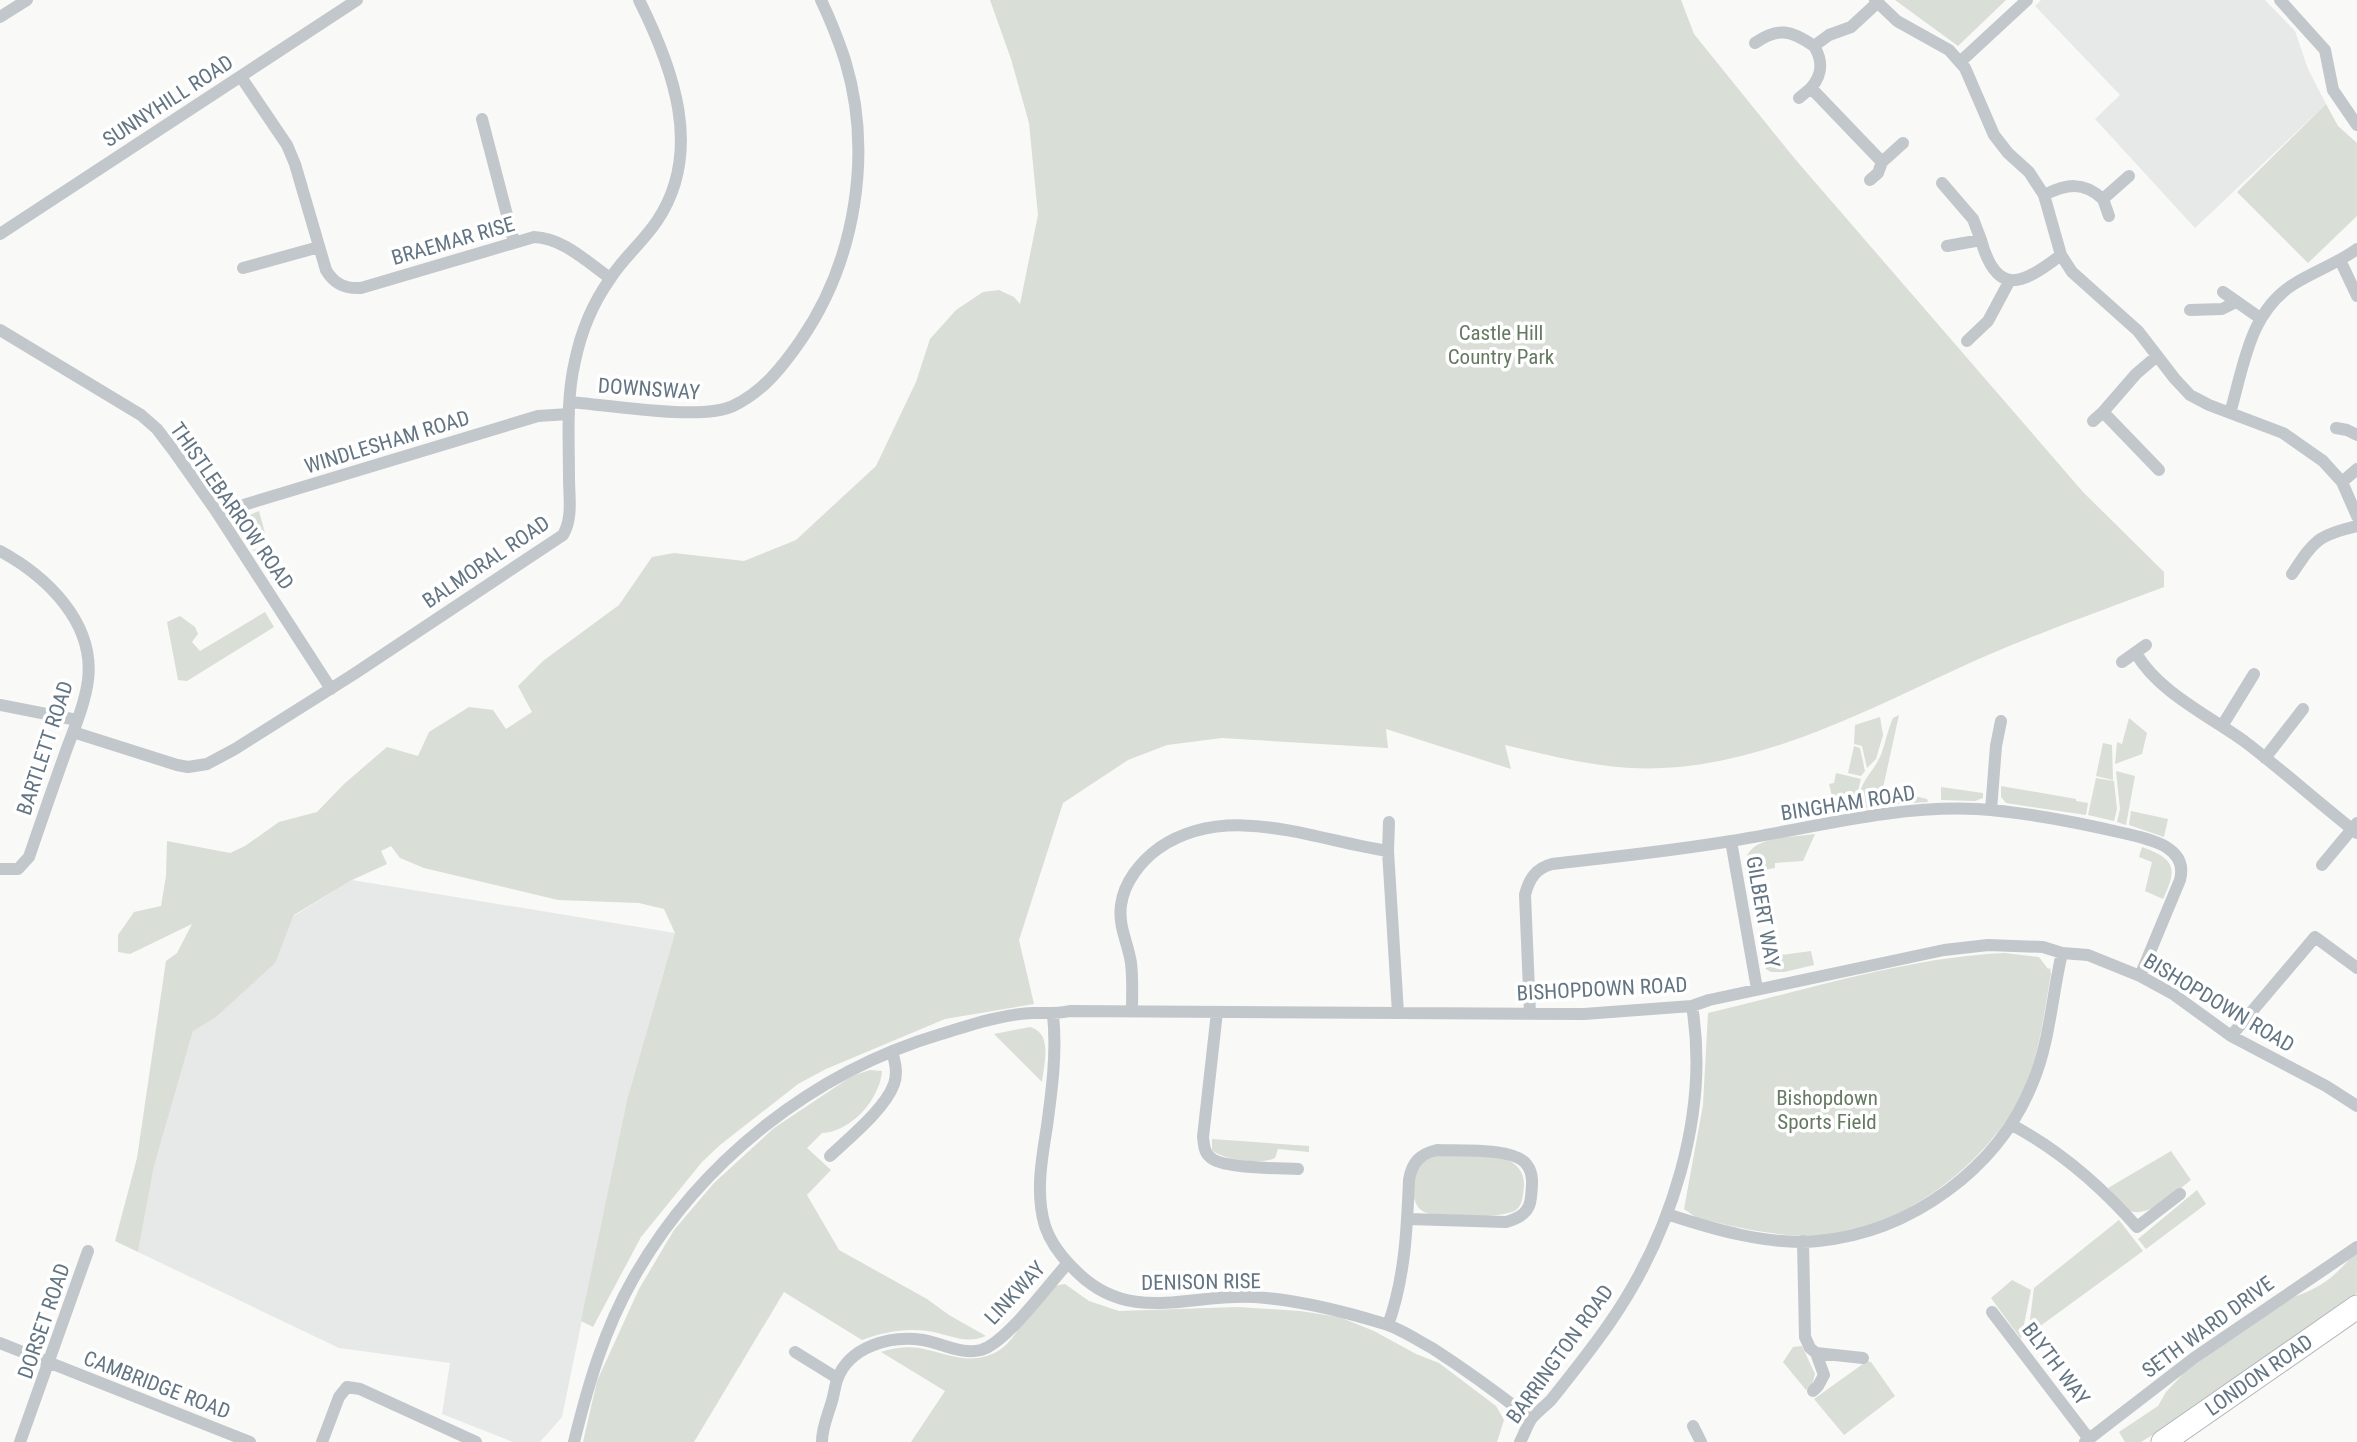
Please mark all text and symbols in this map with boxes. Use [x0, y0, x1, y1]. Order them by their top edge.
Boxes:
street label: SUNNYHILL ROAD [98, 50, 238, 152]
street label: BRAEMAR RISE [389, 212, 517, 270]
park label: Castle Hill Country Park [1448, 321, 1555, 369]
street label: DOWNSWAY [597, 373, 701, 405]
street label: WINDLESHAM ROAD [302, 405, 472, 479]
street label: THISTLEBARROW ROAD [165, 418, 299, 594]
street label: BALMORAL ROAD [418, 511, 554, 613]
street label: BARTLETT ROAD [12, 678, 78, 818]
street label: BINGHAM ROAD [1779, 781, 1917, 825]
street label: GILBERT WAY [1741, 854, 1785, 970]
street label: BISHOPDOWN ROAD [2140, 949, 2298, 1057]
street label: BISHOPDOWN ROAD [1516, 973, 1688, 1005]
park label: Bishopdown Sports Field [1776, 1086, 1878, 1134]
street label: LINKWAY [980, 1256, 1050, 1330]
street label: DORSET ROAD [13, 1260, 75, 1382]
street label: DENISON RISE [1141, 1269, 1261, 1295]
street label: SETH WARD DRIVE [2138, 1271, 2278, 1383]
street label: BARRINGTON ROAD [1502, 1280, 1618, 1428]
street label: BLYTH WAY [2017, 1318, 2095, 1410]
street label: LONDON ROAD [2201, 1330, 2317, 1421]
street label: CAMBRIDGE ROAD [80, 1346, 234, 1424]

